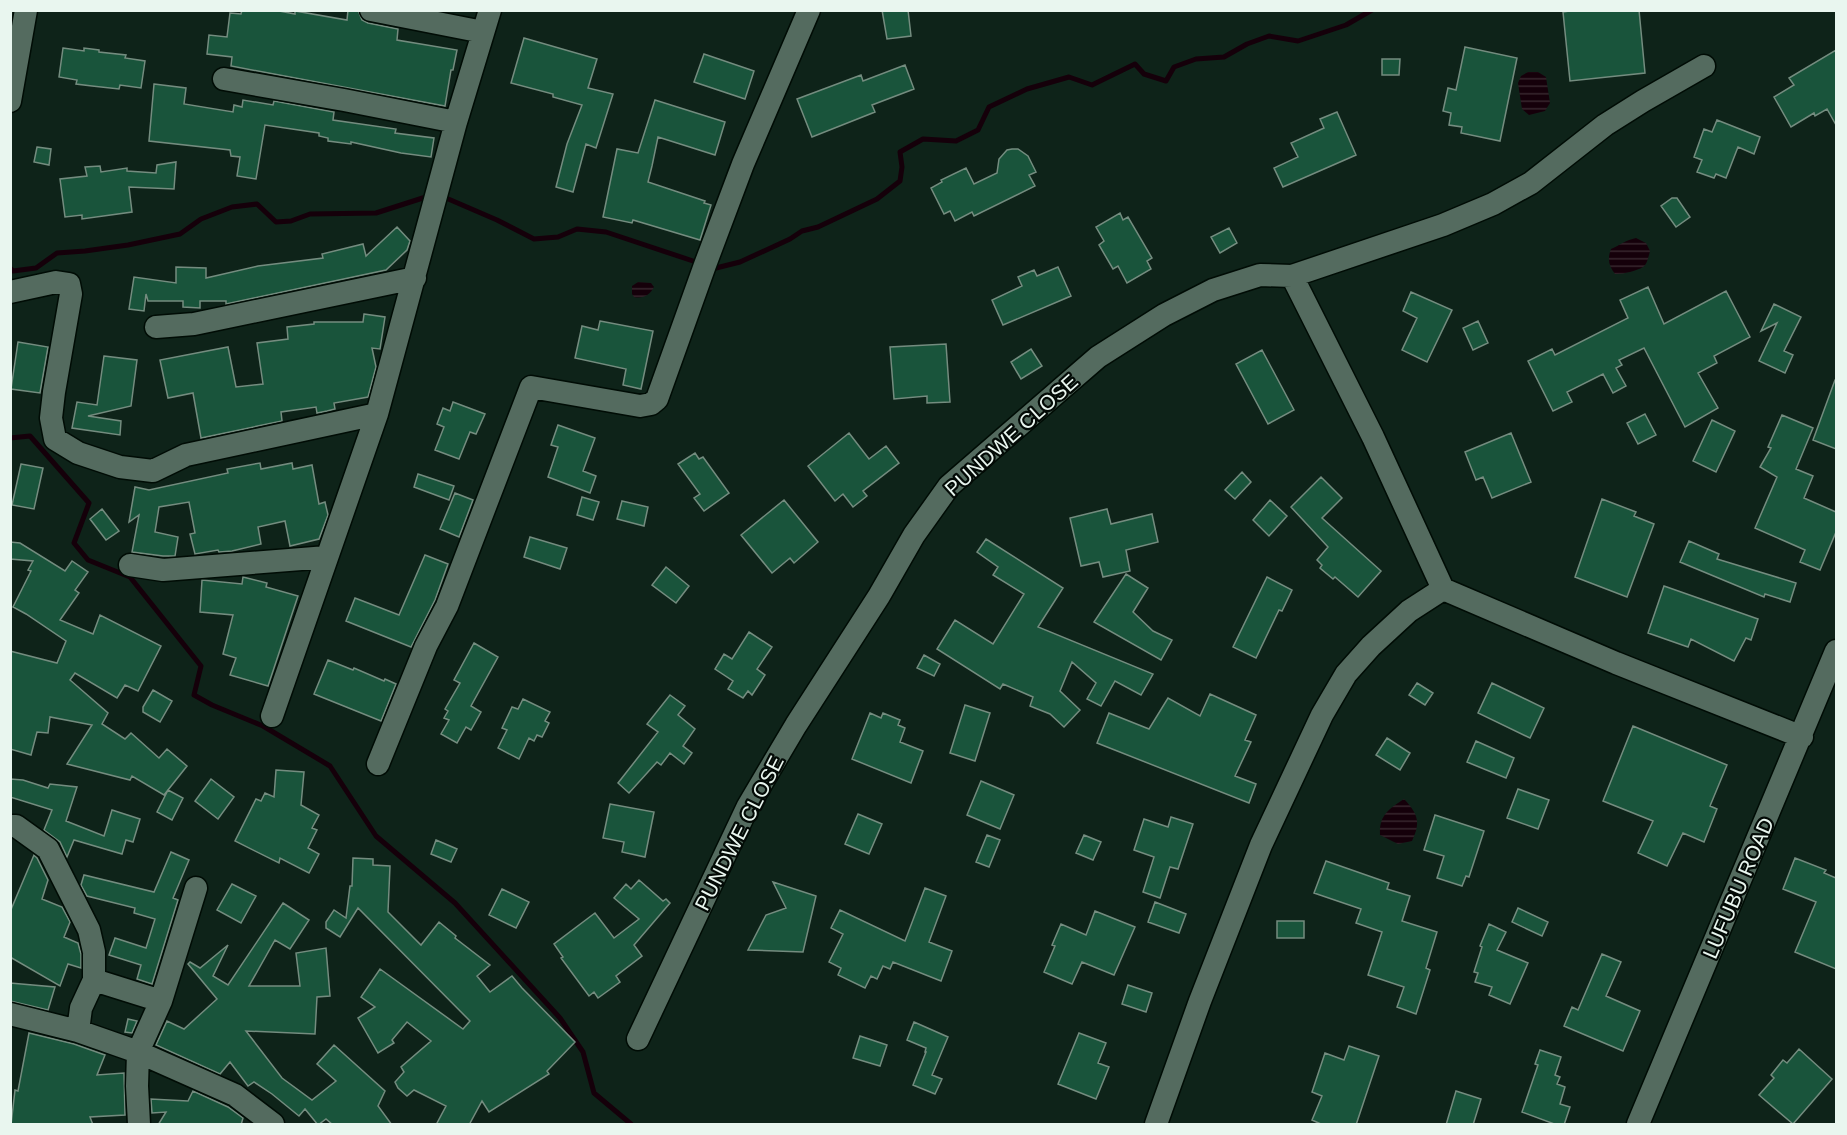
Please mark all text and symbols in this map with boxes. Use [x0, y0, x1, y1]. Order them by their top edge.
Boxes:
street label: PUNDWE CLOSE [940, 369, 1082, 501]
street label: PUNDWE CLOSE [690, 752, 788, 914]
street label: LUFUBU ROAD [1698, 814, 1778, 962]

